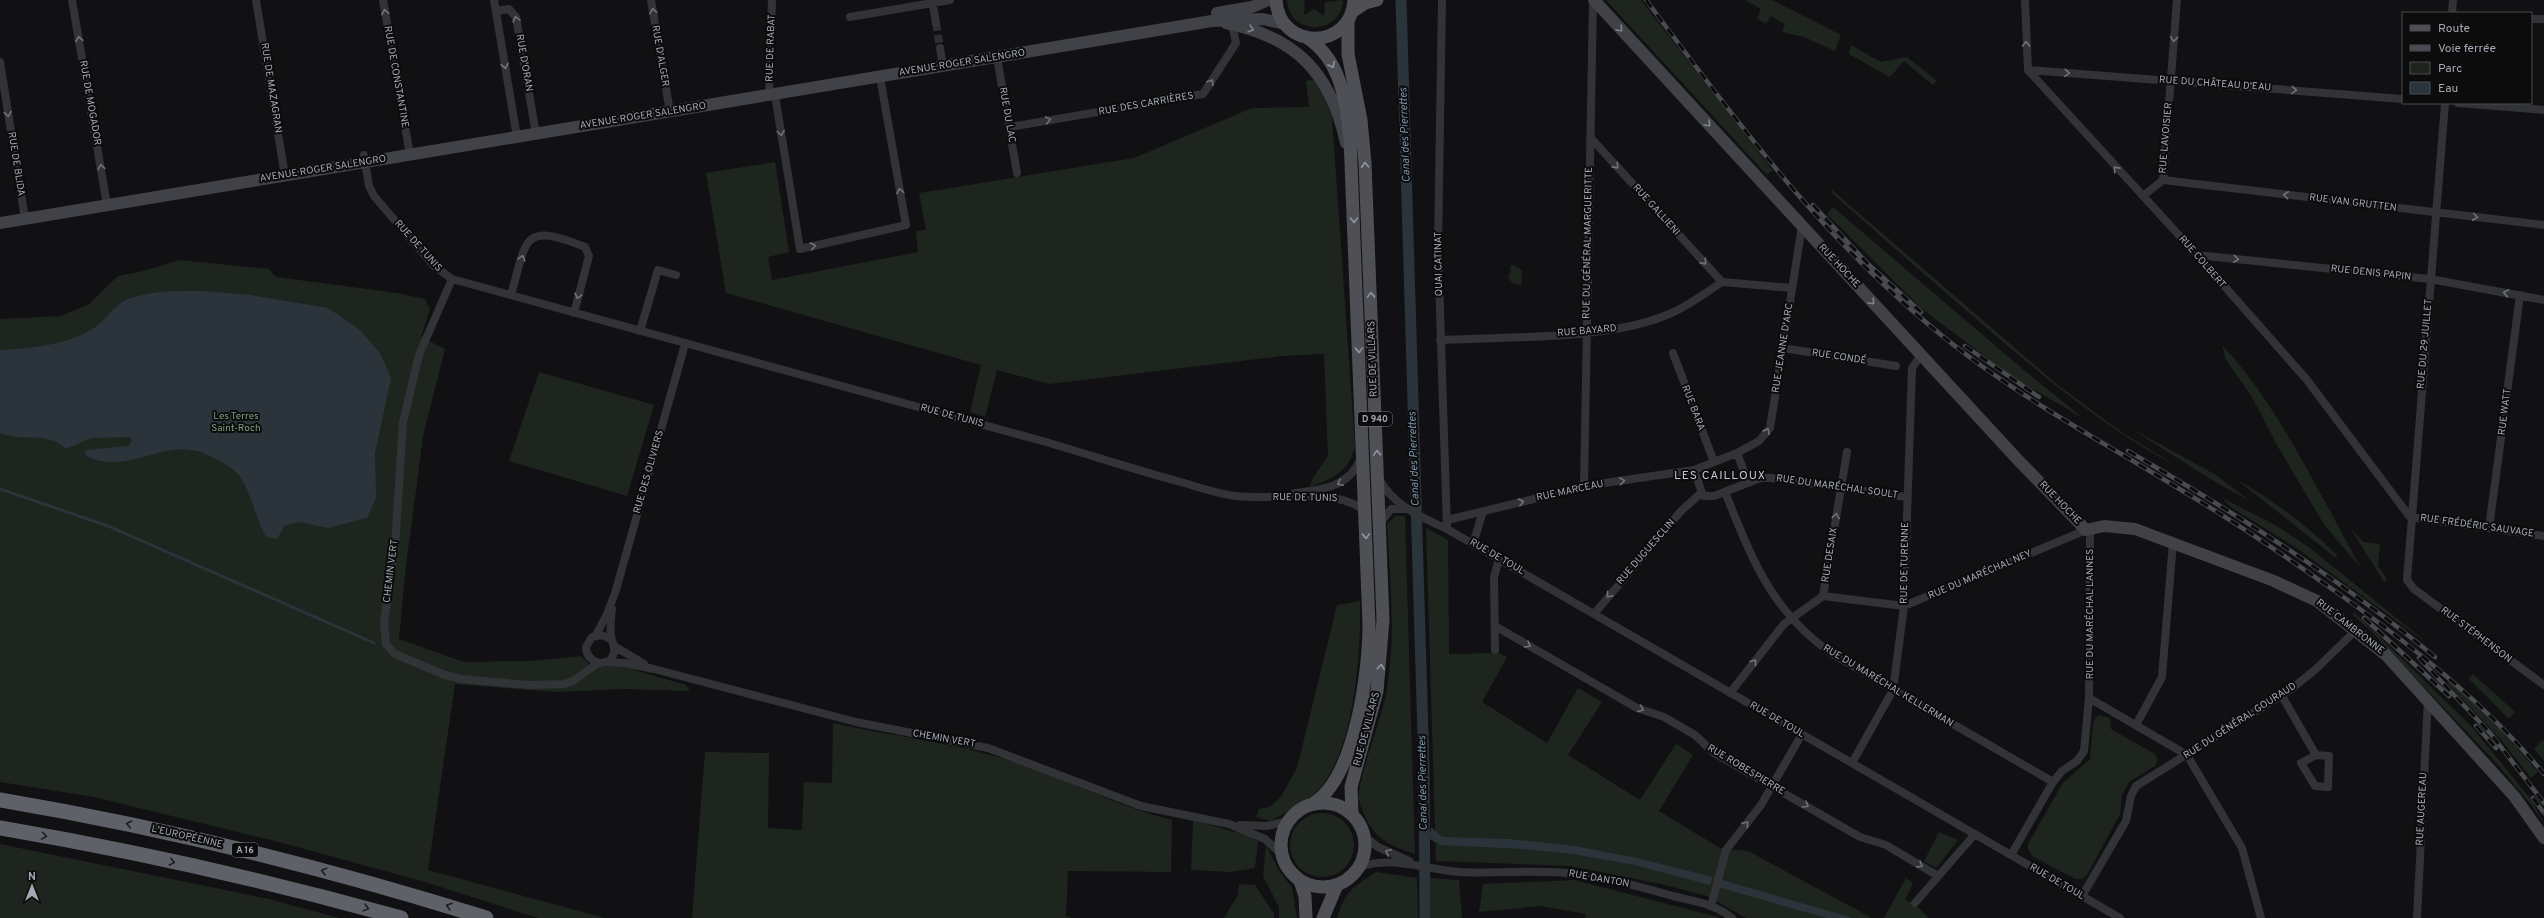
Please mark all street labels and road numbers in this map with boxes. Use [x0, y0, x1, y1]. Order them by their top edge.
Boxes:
street label: RUE DE RABAT [763, 14, 779, 82]
street label: RUE D'ALGER [648, 24, 672, 88]
street label: RUE DE CONSTANTINE [381, 25, 411, 129]
street label: RUE D'ORAN [513, 33, 535, 93]
street label: RUE DE MAZAGRAN [257, 42, 285, 134]
street label: AVENUE ROGER SALENGRO [898, 47, 1026, 79]
street label: RUE DE MOGADOR [76, 59, 104, 147]
street label: RUE DU CHÂTEAU D'EAU [2158, 74, 2272, 94]
street label: RUE DU LAC [996, 86, 1018, 144]
street label: RUE DES CARRIÈRES [1098, 89, 1194, 119]
street label: AVENUE ROGER SALENGRO [579, 100, 707, 132]
street label: RUE LAVOISIER [2156, 102, 2176, 174]
street label: RUE DE BLIDA [4, 131, 28, 197]
street label: AVENUE ROGER SALENGRO [259, 153, 387, 185]
street label: RUE DU GÉNÉRAL MARGUERITTE [1580, 167, 1596, 319]
street label: RUE GALLIENI [1629, 182, 1683, 238]
street label: RUE VAN GRUTTEN [2309, 191, 2397, 215]
street label: RUE DE TUNIS [391, 217, 445, 275]
street label: QUAI CATINAT [1432, 232, 1446, 296]
street label: RUE COLBERT [2176, 233, 2229, 291]
street label: RUE HOCHE [1815, 241, 1863, 291]
street label: RUE DENIS PAPIN [2330, 262, 2412, 284]
street label: RUE DU 29 JUILLET [2415, 298, 2435, 390]
street label: RUE JEANNE D'ARC [1769, 302, 1797, 394]
street label: RUE DE VILLARS [1365, 321, 1381, 397]
street label: RUE BAYARD [1557, 322, 1617, 340]
street label: RUE CONDÉ [1811, 346, 1867, 368]
street label: RUE BARA [1678, 383, 1708, 433]
street label: RUE WATT [2496, 388, 2514, 436]
street label: RUE DE TUNIS [919, 401, 985, 431]
road number: D 940 [1358, 412, 1392, 426]
street label: RUE DES OLIVIERS [631, 429, 667, 515]
street label: RUE DU MARÉCHAL SOULT [1775, 472, 1899, 502]
street label: RUE MARCEAU [1535, 478, 1605, 504]
street label: RUE HOCHE [2036, 479, 2084, 527]
street label: RUE DE TUNIS [1272, 491, 1338, 505]
street label: RUE FRÉDÉRIC SAUVAGE [2419, 512, 2535, 540]
street label: RUE DUGUESCLIN [1614, 516, 1678, 588]
street label: RUE DE TURENNE [1898, 522, 1912, 604]
street label: RUE DESAIX [1819, 527, 1841, 583]
street label: RUE DE TOUL [1467, 536, 1527, 578]
street label: CHEMIN VERT [381, 538, 401, 603]
street label: RUE DU MARÉCHAL NEY [1926, 547, 2034, 603]
street label: RUE DU MARÉCHAL LANNES [2084, 549, 2097, 679]
street label: RUE CAMBRONNE [2313, 596, 2387, 658]
street label: RUE STÉPHENSON [2438, 604, 2514, 666]
street label: RUE DU MARÉCHAL KELLERMAN [1820, 642, 1956, 730]
street label: RUE DU GÉNÉRAL GOURAUD [2181, 680, 2299, 762]
street label: RUE DE VILLARS [1351, 691, 1383, 767]
street label: RUE DE TOUL [1747, 699, 1807, 741]
street label: CHEMIN VERT [912, 727, 977, 751]
street label: RUE ROBESPIERRE [1705, 742, 1787, 798]
street label: RUE AUGEREAU [2414, 772, 2430, 846]
street label: L'EUROPÉENNE [150, 822, 224, 852]
road number: A 16 [232, 843, 258, 857]
street label: RUE DE TOUL [2027, 861, 2087, 903]
street label: RUE DANTON [1568, 867, 1630, 891]

